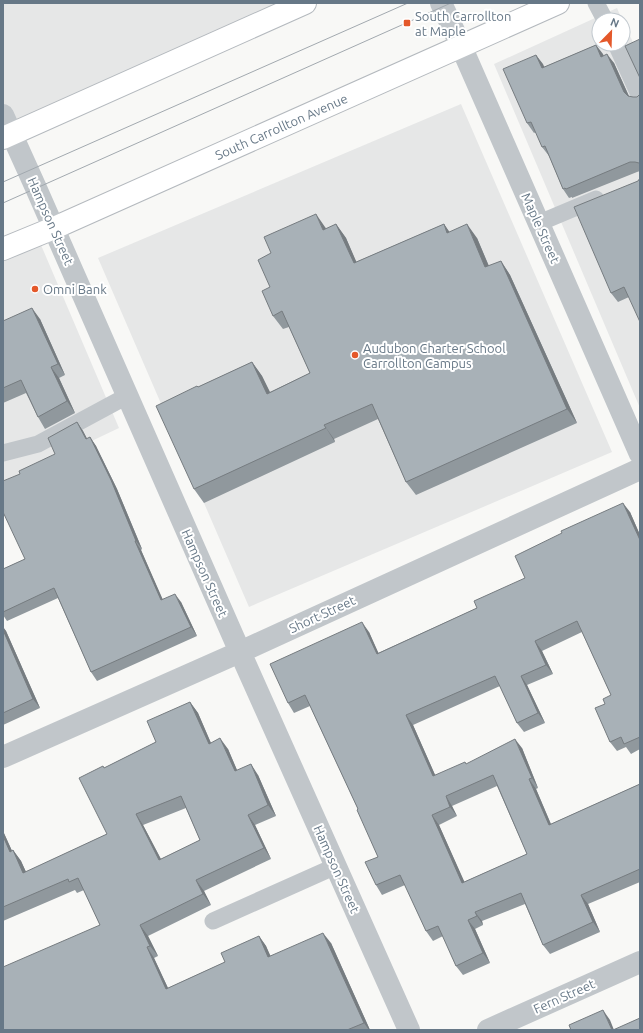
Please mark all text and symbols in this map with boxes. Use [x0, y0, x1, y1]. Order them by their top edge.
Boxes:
place label: South Carrollton at Maple [415, 9, 511, 38]
north arrow [591, 12, 631, 52]
text: N [609, 16, 621, 30]
marker: South Carrollton at Maple [402, 18, 412, 28]
street label: South Carrollton Avenue [213, 91, 350, 162]
street label: Hampson Street [25, 175, 77, 267]
street label: Maple Street [519, 191, 563, 265]
place label: Omni Bank [43, 282, 107, 296]
marker: Omni Bank [30, 284, 40, 294]
place label: Audubon Charter School Carrollton Campus [363, 341, 506, 370]
marker: Audubon Charter School Carrollton Campus [350, 350, 360, 360]
street label: Hampson Street [179, 527, 231, 619]
street label: Short Street [287, 593, 357, 635]
street label: Hampson Street [311, 823, 363, 915]
street label: Fern Street [531, 976, 597, 1016]

